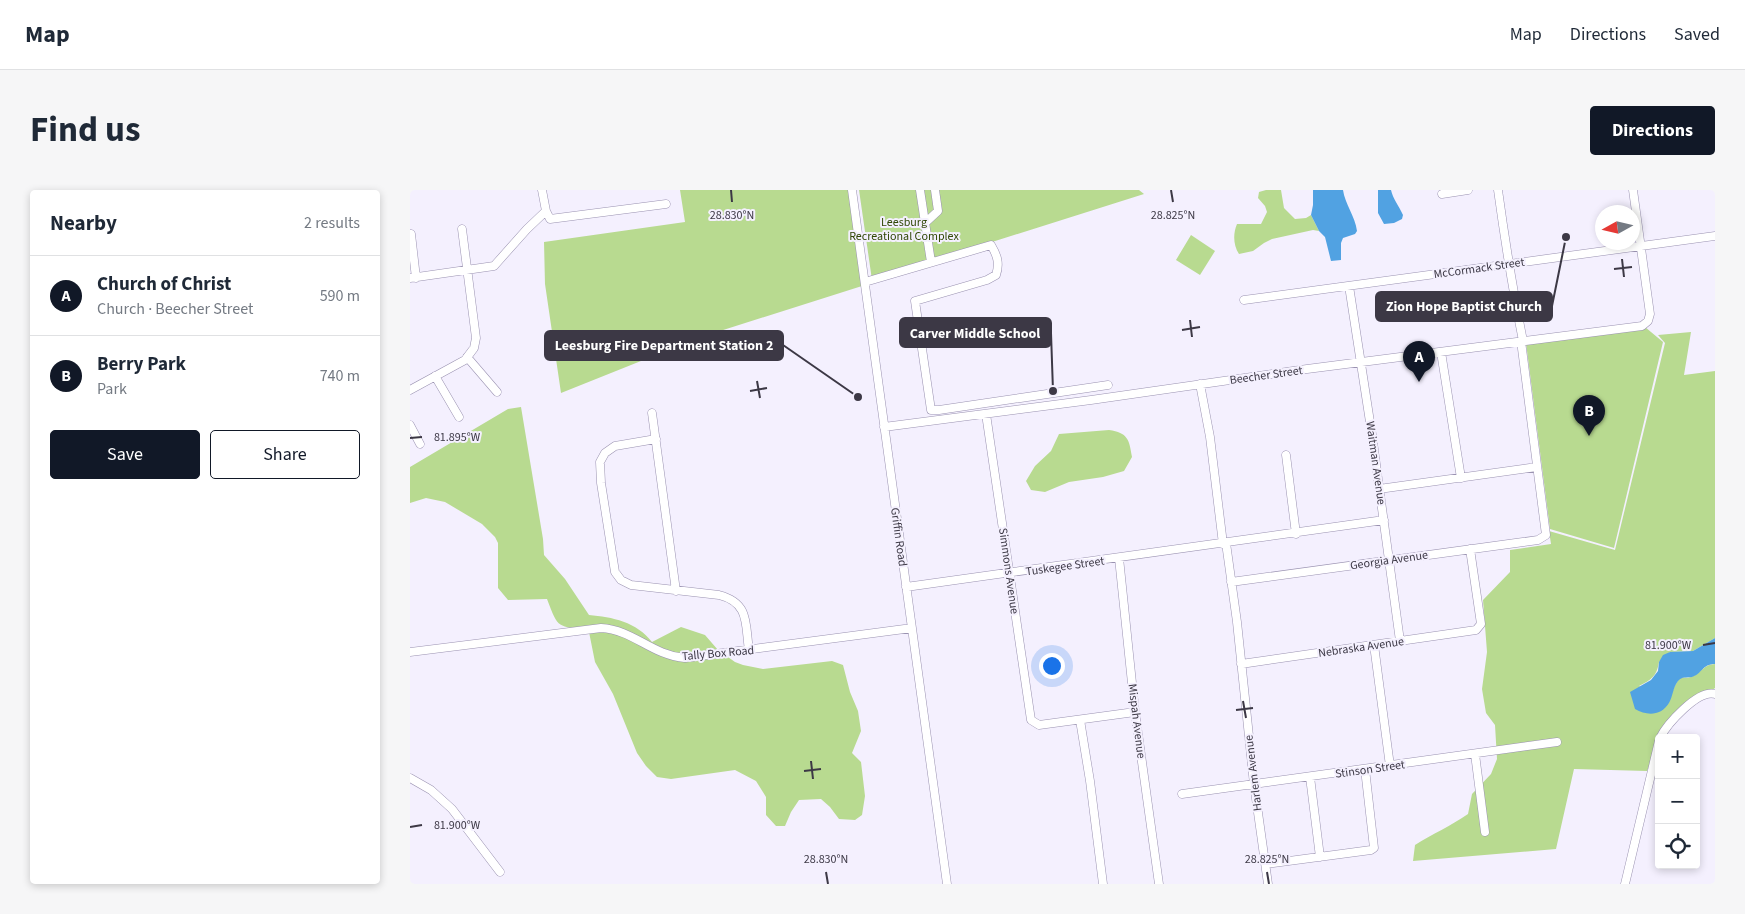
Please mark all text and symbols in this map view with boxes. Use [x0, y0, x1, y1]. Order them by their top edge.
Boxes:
text: Map [25, 17, 70, 52]
text: Map [1510, 22, 1542, 47]
text: Directions [1570, 22, 1646, 47]
text: Saved [1674, 22, 1720, 47]
text: Find us [30, 105, 140, 155]
button: Directions [1590, 106, 1715, 155]
north arrow [1595, 205, 1640, 250]
text: 28.830°N [710, 207, 754, 224]
text: 28.825°N [1151, 207, 1195, 224]
text: Nearby [50, 208, 117, 238]
text: 2 results [304, 212, 360, 234]
park label: Leesburg Recreational Complex [849, 214, 959, 245]
street label: McCormack Street [1433, 254, 1526, 283]
text: Church of Christ [97, 271, 231, 298]
text: A [61, 285, 71, 307]
text: 590 m [320, 285, 360, 307]
callout: Zion Hope Baptist Church [1376, 292, 1552, 321]
text: Zion Hope Baptist Church [1386, 297, 1542, 317]
text: Church · Beecher Street [97, 298, 253, 320]
callout: Carver Middle School [900, 318, 1051, 347]
text: Carver Middle School [910, 324, 1040, 344]
callout: Leesburg Fire Department Station 2 [545, 331, 783, 360]
text: Leesburg Fire Department Station 2 [555, 336, 773, 356]
pin: A [1403, 341, 1435, 382]
text: Berry Park [97, 351, 186, 378]
street label: Beecher Street [1228, 362, 1304, 389]
text: B [61, 365, 71, 387]
text: 740 m [320, 365, 360, 387]
text: Park [97, 378, 127, 400]
pin: B [1573, 395, 1605, 436]
street label: Waitman Avenue [1361, 420, 1390, 506]
text: 81.895°W [434, 429, 481, 446]
button: Save [50, 430, 200, 479]
button: Share [210, 430, 360, 479]
street label: Griffin Road [886, 507, 911, 568]
street label: Simmons Avenue [994, 527, 1023, 615]
street label: Georgia Avenue [1349, 547, 1429, 574]
street label: Tuskegee Street [1025, 553, 1105, 580]
street label: Nebraska Avenue [1317, 633, 1405, 662]
text: 81.900°W [1645, 637, 1692, 654]
street label: Tally Box Road [681, 642, 755, 665]
your location [1039, 653, 1065, 679]
street label: Mispah Avenue [1123, 683, 1150, 759]
street label: Harlem Avenue [1240, 734, 1267, 812]
map controls [1655, 734, 1700, 869]
button: + [1655, 734, 1700, 779]
street label: Stinson Street [1334, 756, 1406, 783]
button: − [1655, 779, 1700, 824]
text: 81.900°W [434, 817, 481, 834]
button: locate [1655, 824, 1700, 869]
text: 28.830°N [804, 851, 848, 868]
text: 28.825°N [1245, 851, 1289, 868]

